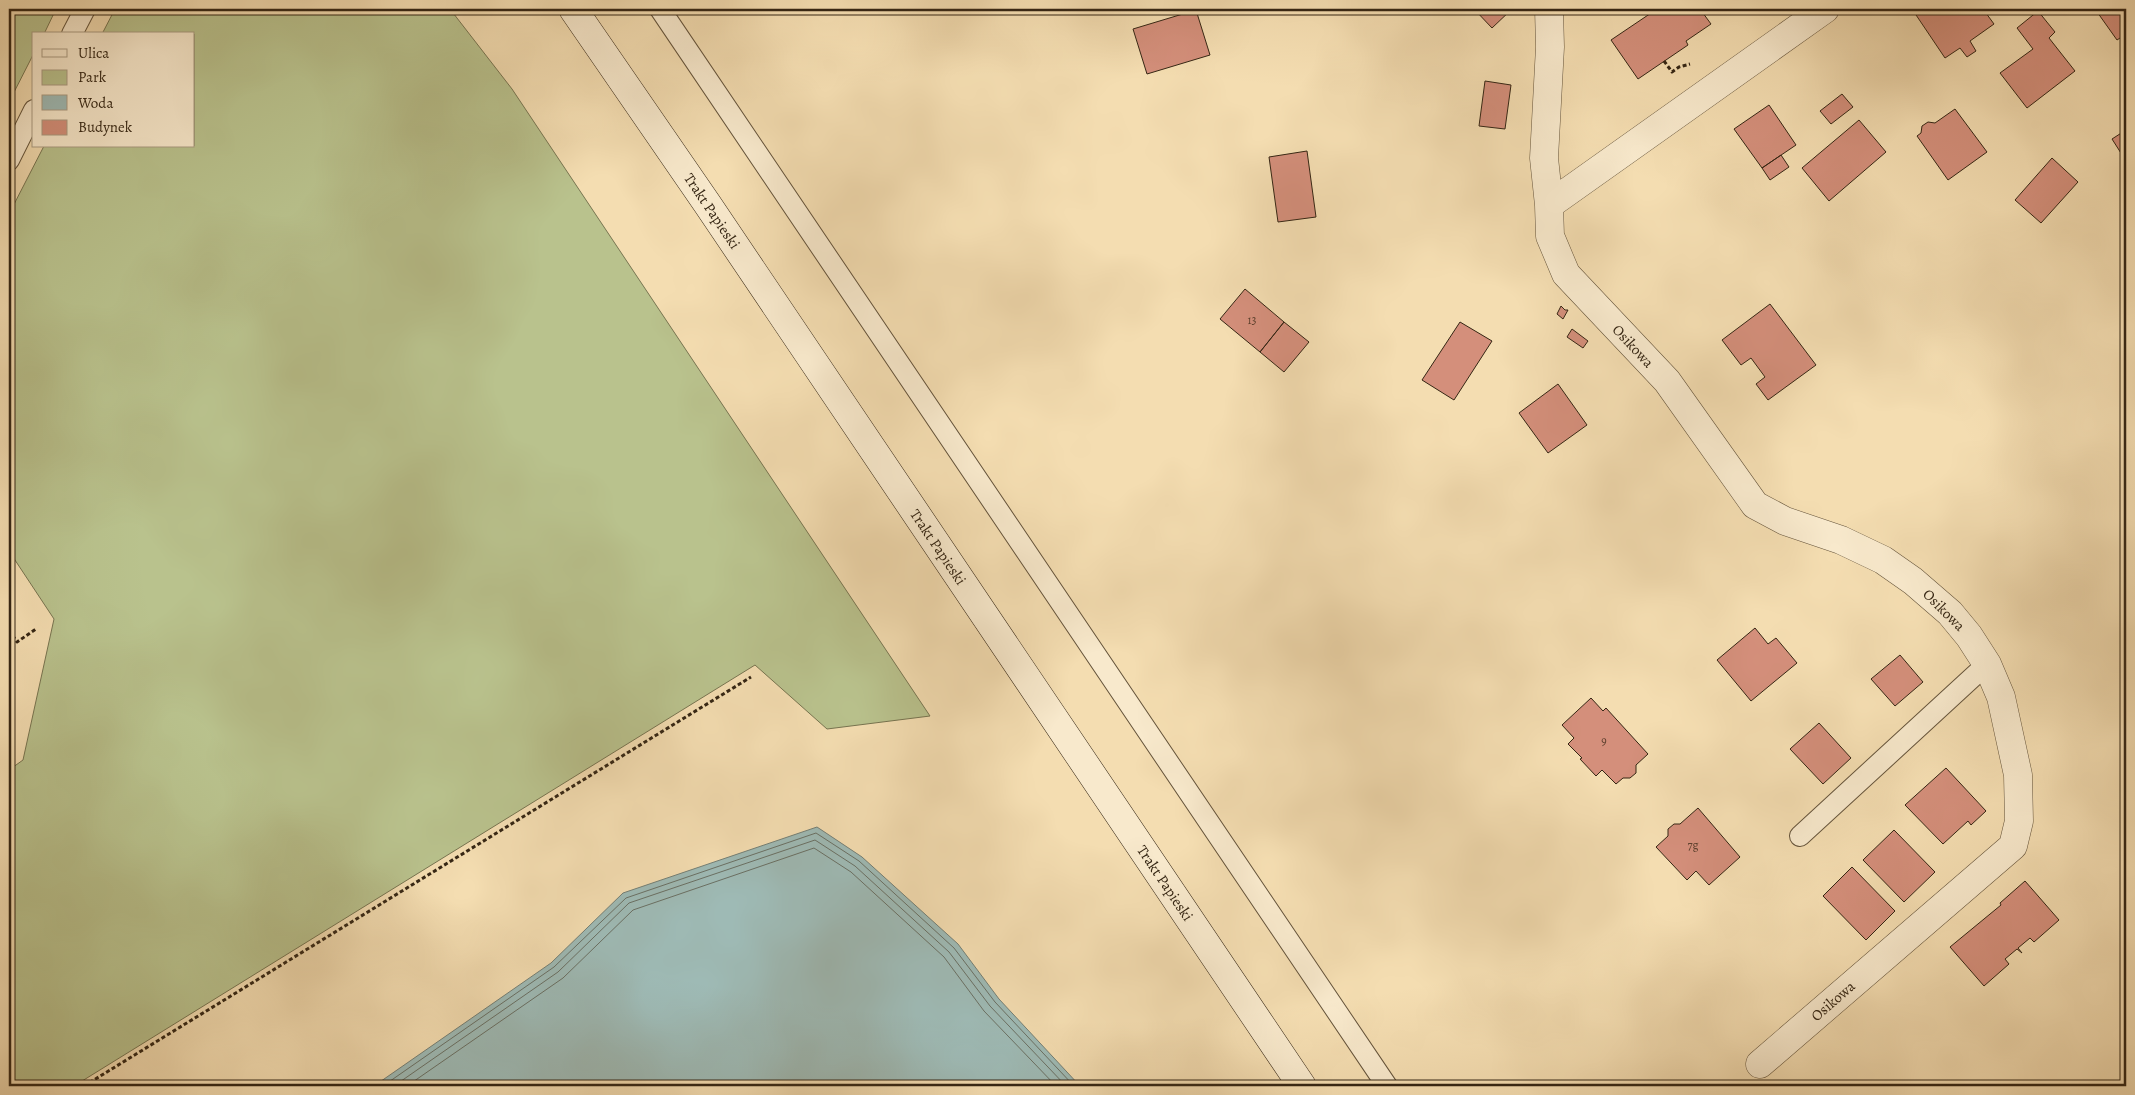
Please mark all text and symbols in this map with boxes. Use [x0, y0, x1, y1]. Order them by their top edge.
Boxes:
legend [32, 32, 195, 148]
text: Ulica [78, 43, 109, 63]
text: Park [78, 67, 107, 87]
text: Woda [77, 93, 113, 113]
text: Budynek [78, 117, 133, 137]
street label: Trakt Papieski [679, 169, 745, 253]
house number: 13 [1247, 312, 1257, 328]
street label: Osikowa [1608, 320, 1658, 372]
street label: Trakt Papieski [905, 505, 971, 589]
street label: Osikowa [1918, 584, 1970, 636]
house number: 9 [1601, 733, 1607, 749]
house number: 7g [1687, 837, 1699, 853]
street label: Trakt Papieski [1132, 841, 1198, 925]
street label: Osikowa [1807, 976, 1859, 1026]

